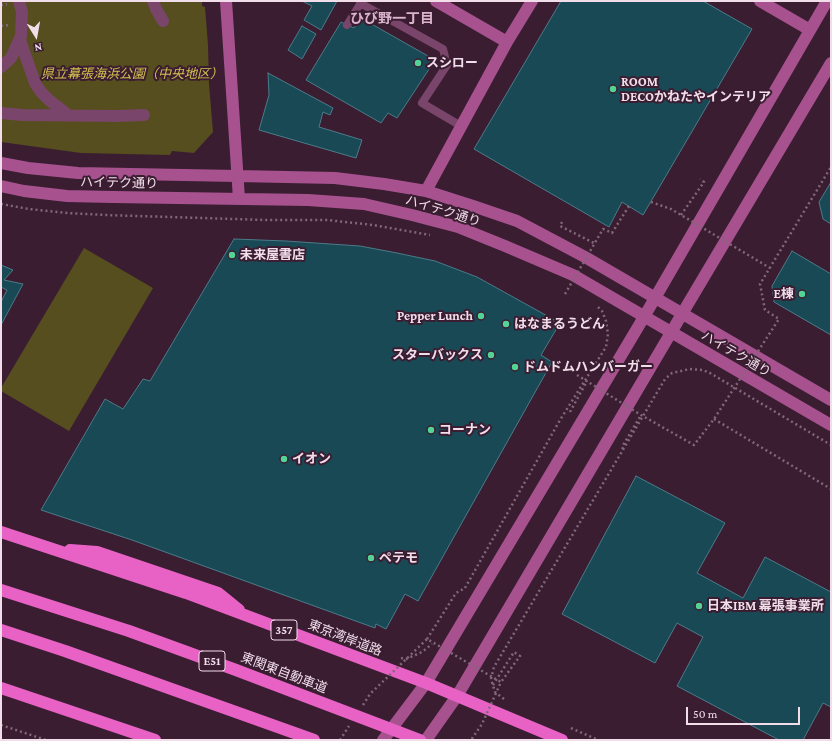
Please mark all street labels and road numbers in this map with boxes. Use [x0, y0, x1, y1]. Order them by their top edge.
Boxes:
street label: ハイテク通り [80, 175, 158, 191]
street label: ハイテク通り [403, 192, 483, 230]
street label: ハイテク通り [698, 328, 774, 380]
street label: 東京湾岸道路 [306, 617, 384, 659]
road number: 357 [271, 620, 297, 640]
street label: 東関東自動車道 [239, 649, 329, 697]
road number: E51 [199, 651, 225, 671]

